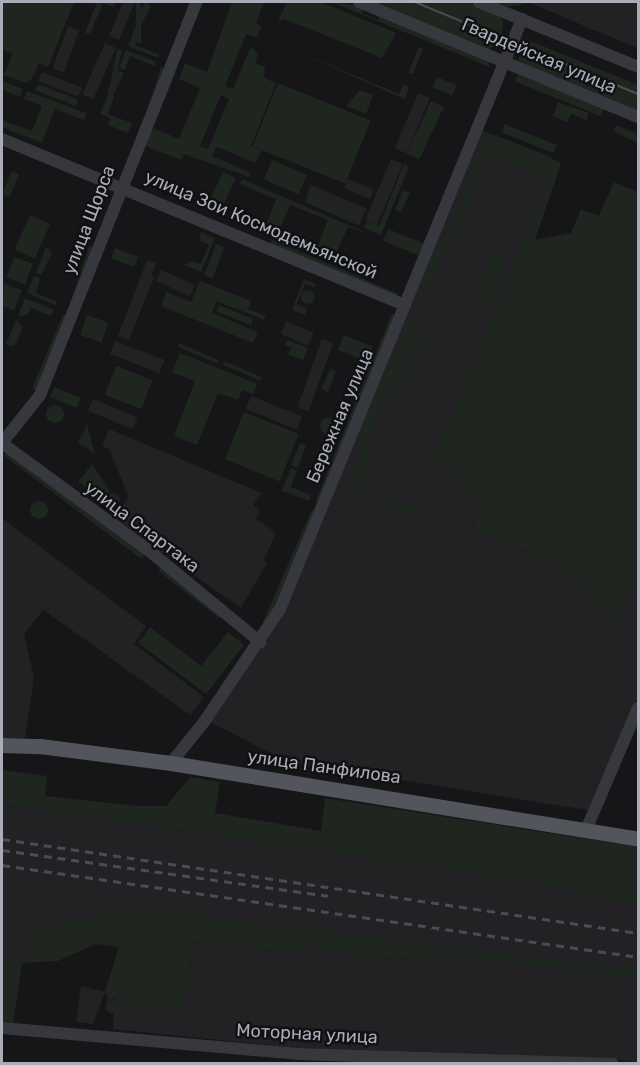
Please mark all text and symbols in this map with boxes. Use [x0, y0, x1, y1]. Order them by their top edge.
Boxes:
street label: Гвардейская улица [458, 14, 620, 98]
street label: улица Щорса [58, 163, 120, 277]
street label: улица Зои Космодемьянской [142, 166, 380, 284]
street label: Бережная улица [302, 346, 378, 486]
street label: улица Спартака [80, 477, 204, 577]
street label: улица Панфилова [246, 746, 402, 788]
street label: Моторная улица [236, 1020, 378, 1048]

